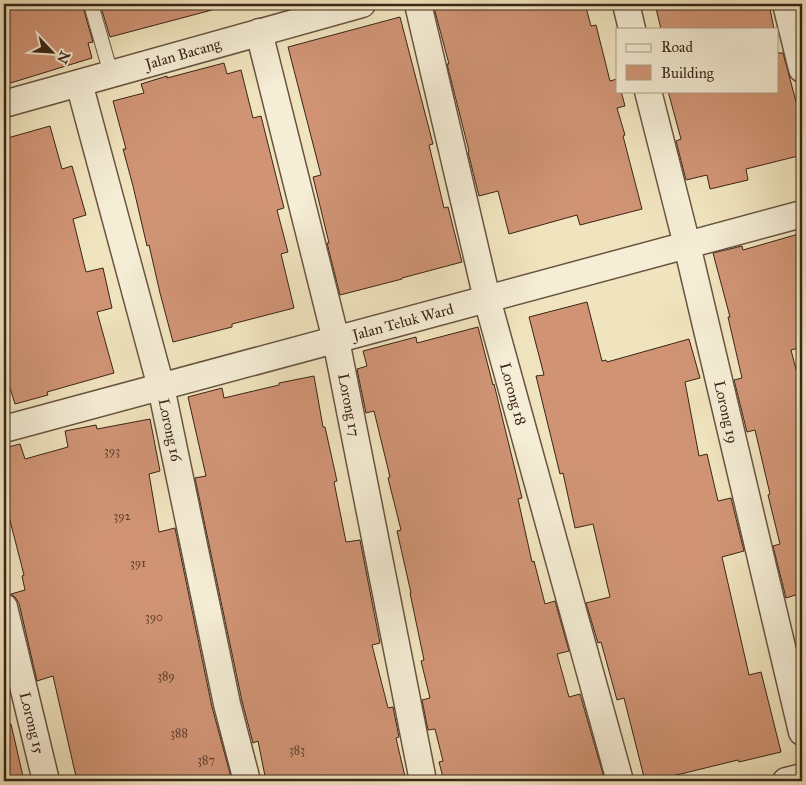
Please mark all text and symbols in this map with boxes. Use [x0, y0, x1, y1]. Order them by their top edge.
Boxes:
north arrow [28, 28, 78, 78]
legend [616, 28, 778, 92]
street label: Jalan Bacang [141, 34, 224, 75]
text: Road [661, 38, 693, 56]
text: N [53, 48, 74, 66]
text: Building [661, 64, 715, 82]
street label: Jalan Teluk Ward [348, 300, 456, 346]
street label: Lorong 18 [496, 361, 530, 427]
street label: Lorong 17 [334, 372, 364, 438]
street label: Lorong 19 [710, 379, 742, 445]
street label: Lorong 16 [155, 397, 186, 464]
house number: 393 [104, 444, 120, 458]
house number: 392 [113, 509, 131, 523]
house number: 391 [130, 556, 146, 570]
house number: 390 [145, 610, 163, 624]
house number: 389 [157, 669, 175, 683]
street label: Lorong 15 [16, 690, 48, 756]
house number: 388 [170, 726, 188, 740]
house number: 383 [289, 743, 305, 757]
house number: 387 [197, 753, 215, 767]

